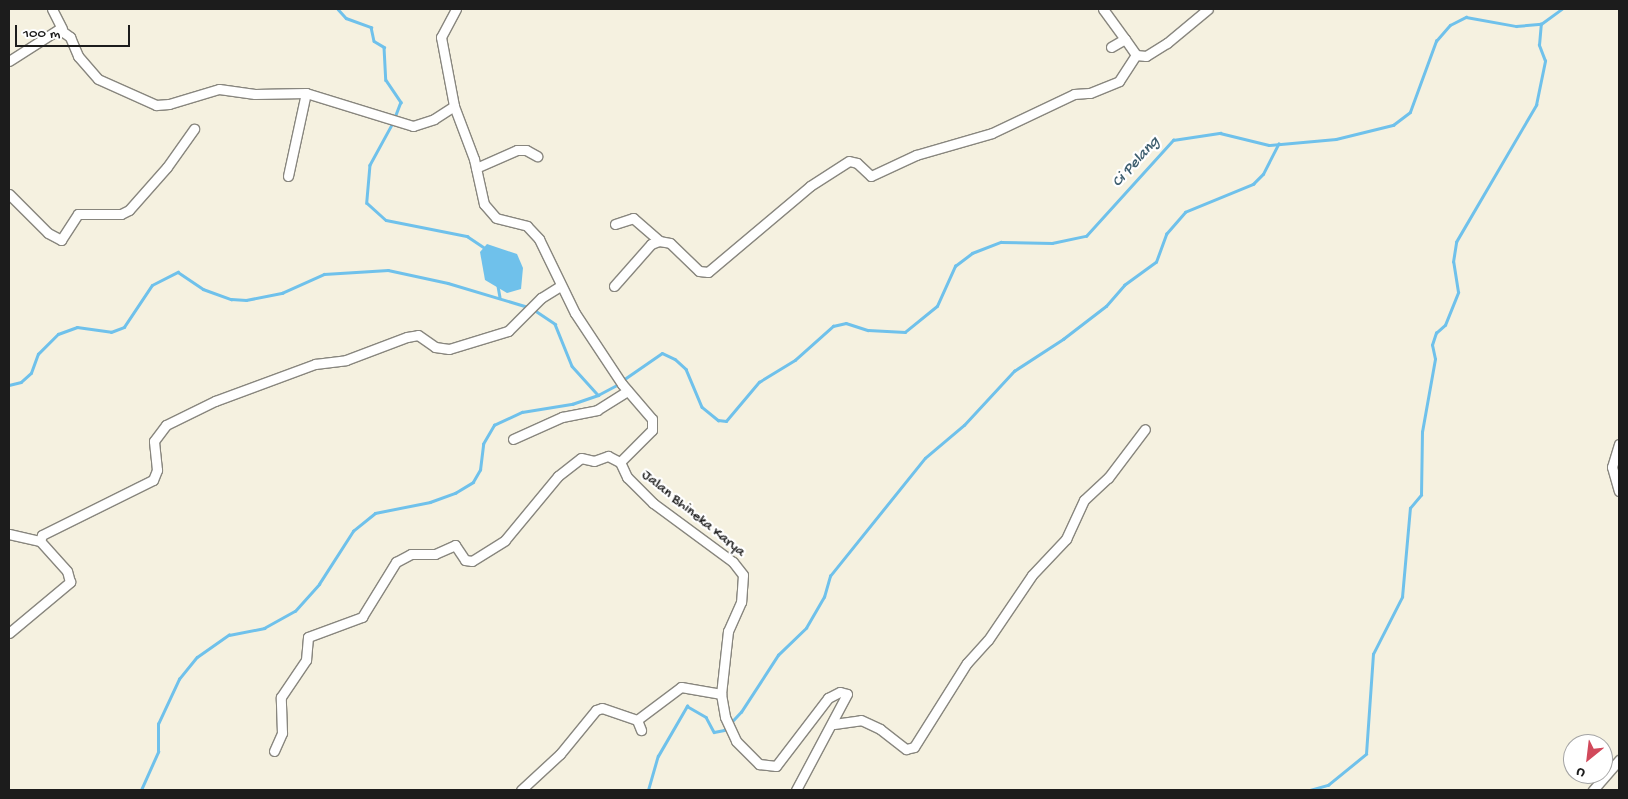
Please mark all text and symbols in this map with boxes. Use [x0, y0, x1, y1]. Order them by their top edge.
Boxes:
scale bar [18, 15, 132, 47]
text: 100 m [23, 25, 60, 43]
water label: Ci Pelang [1109, 133, 1165, 193]
street label: Jalan Bhineka Karya [637, 467, 749, 561]
north arrow [1563, 734, 1613, 784]
text: U [1573, 762, 1589, 781]

